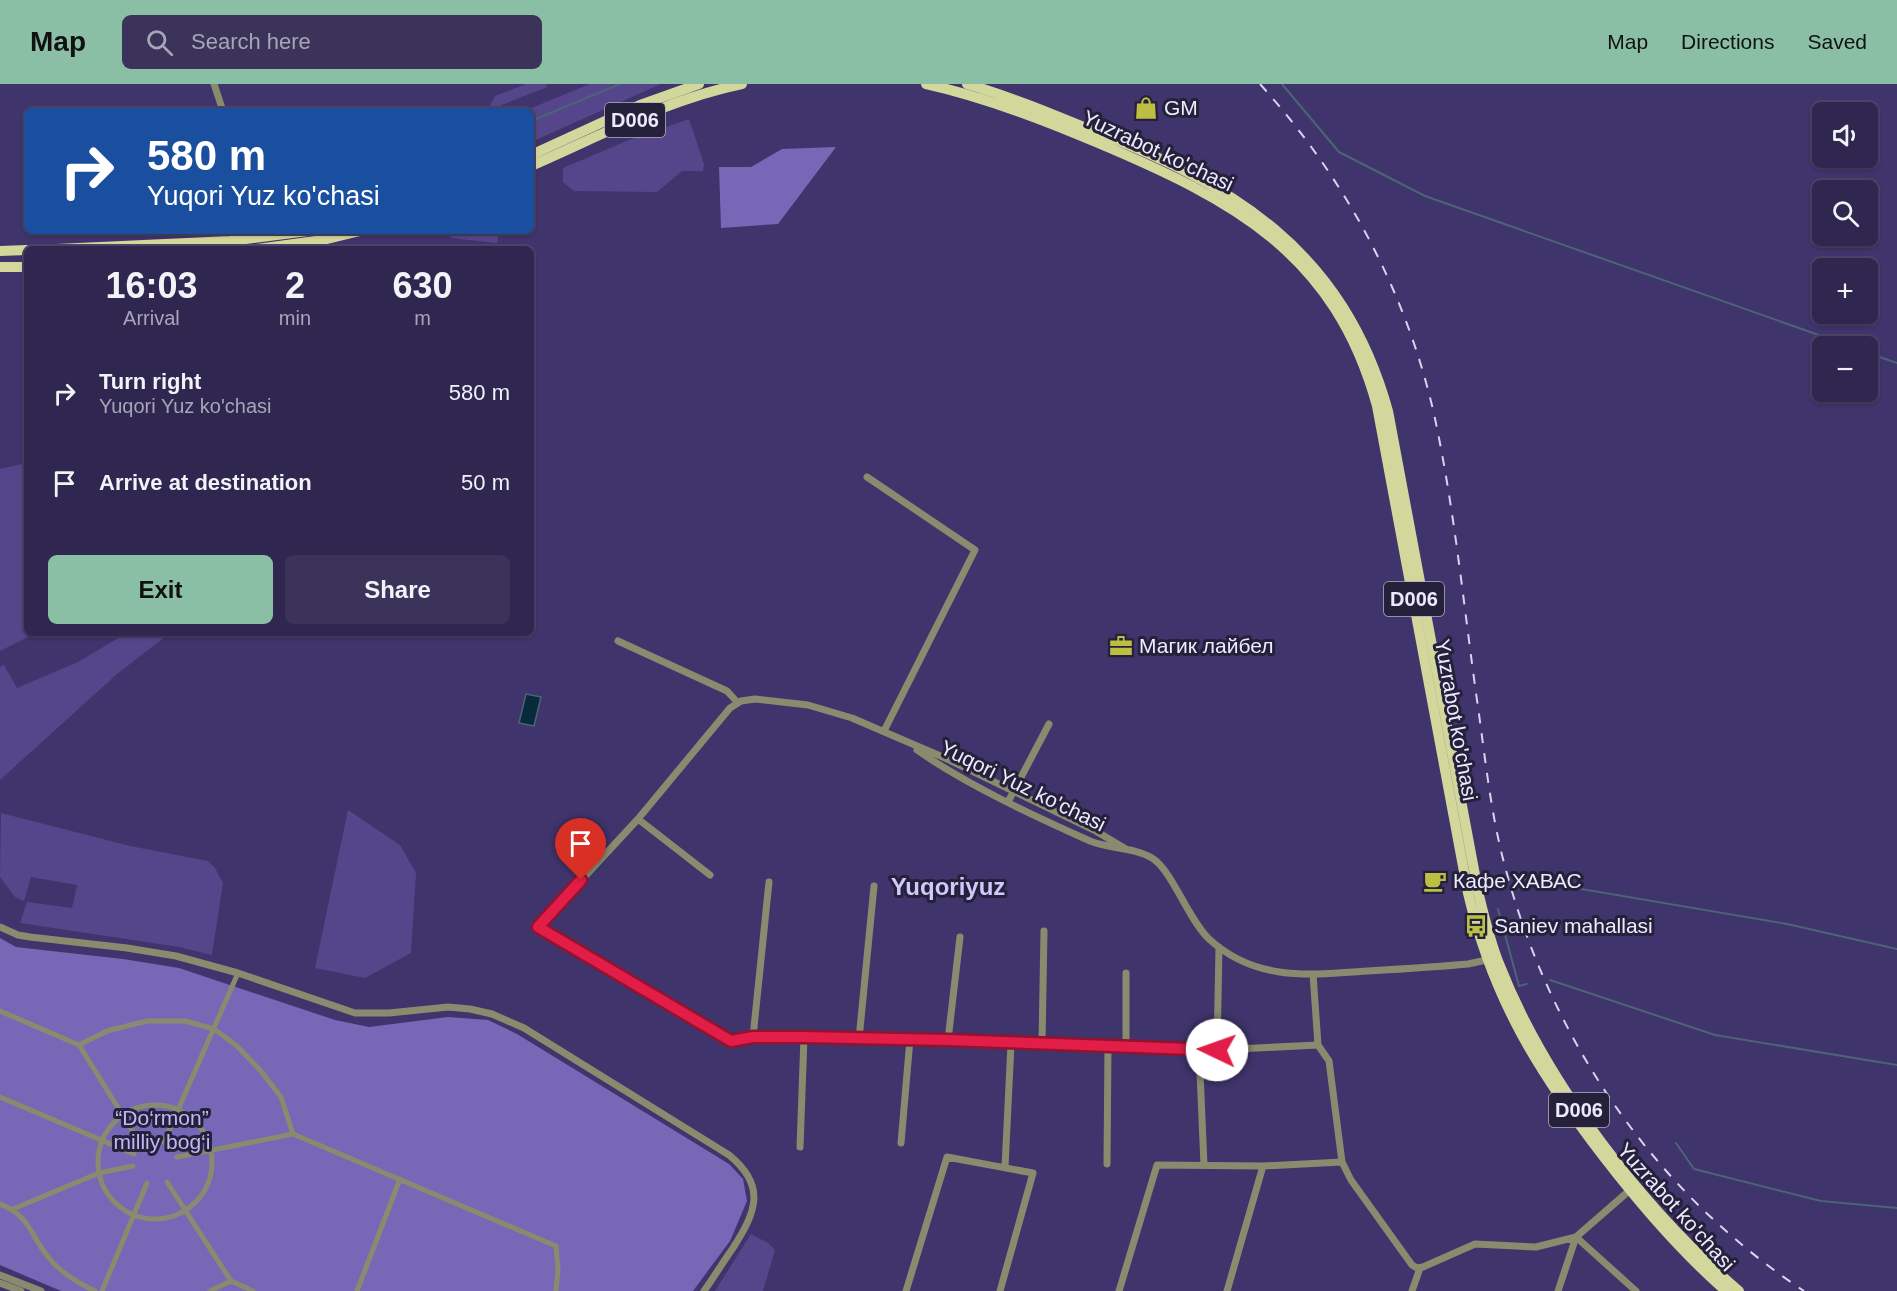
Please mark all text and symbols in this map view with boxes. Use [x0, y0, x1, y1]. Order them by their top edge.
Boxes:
search box [122, 15, 542, 69]
text: Map [30, 26, 86, 57]
icon: search [143, 26, 176, 59]
text: Search here [191, 29, 311, 54]
text: Map [1607, 30, 1648, 53]
text: Directions [1681, 30, 1774, 53]
text: Saved [1807, 30, 1867, 53]
shop icon: GM [1133, 95, 1159, 121]
place label: GM [1164, 96, 1198, 119]
map controls [1812, 102, 1878, 402]
button: sound [1812, 102, 1878, 168]
road number: D006 [605, 103, 665, 137]
street label: Yuzrabot ko'chasi [1079, 105, 1237, 196]
icon: right [48, 132, 126, 210]
text: 580 m [147, 132, 266, 179]
button: search [1812, 180, 1878, 246]
text: Yuqori Yuz ko'chasi [147, 181, 380, 211]
button: + [1812, 258, 1878, 324]
text: 16:03 [105, 265, 197, 306]
text: 2 [285, 265, 305, 306]
text: 630 [392, 265, 453, 306]
text: Arrival [123, 307, 180, 329]
text: min [279, 307, 311, 329]
text: m [414, 307, 431, 329]
button: − [1812, 336, 1878, 402]
text: Turn right [99, 369, 201, 394]
icon: right [48, 377, 81, 410]
text: 580 m [449, 380, 510, 405]
text: Yuqori Yuz ko'chasi [99, 395, 271, 417]
icon: arrive [48, 467, 81, 500]
text: Arrive at destination [99, 470, 312, 495]
text: 50 m [461, 470, 510, 495]
button: Exit [48, 555, 273, 624]
button: Share [285, 555, 510, 624]
road number: D006 [1384, 582, 1444, 616]
office icon: Магик лайбел [1108, 633, 1134, 659]
place label: Магик лайбел [1139, 634, 1274, 657]
street label: Yuzrabot ko'chasi [1431, 637, 1482, 803]
street label: Yuqori Yuz ko'chasi [937, 736, 1110, 836]
pin [555, 818, 606, 880]
icon: arrive [564, 827, 597, 860]
cafe icon: Кафе ХАВАС [1422, 868, 1448, 894]
place label: Кафе ХАВАС [1453, 869, 1582, 892]
district label: Yuqoriyuz [891, 873, 1005, 900]
bus stop icon: Saniev mahallasi [1463, 913, 1489, 939]
place label: Saniev mahallasi [1494, 914, 1653, 937]
position arrow [1185, 1018, 1249, 1082]
road number: D006 [1549, 1093, 1609, 1127]
park label: “Do‘rmon” milliy bog‘i [114, 1106, 210, 1153]
street label: Yuzrabot ko'chasi [1613, 1138, 1740, 1275]

